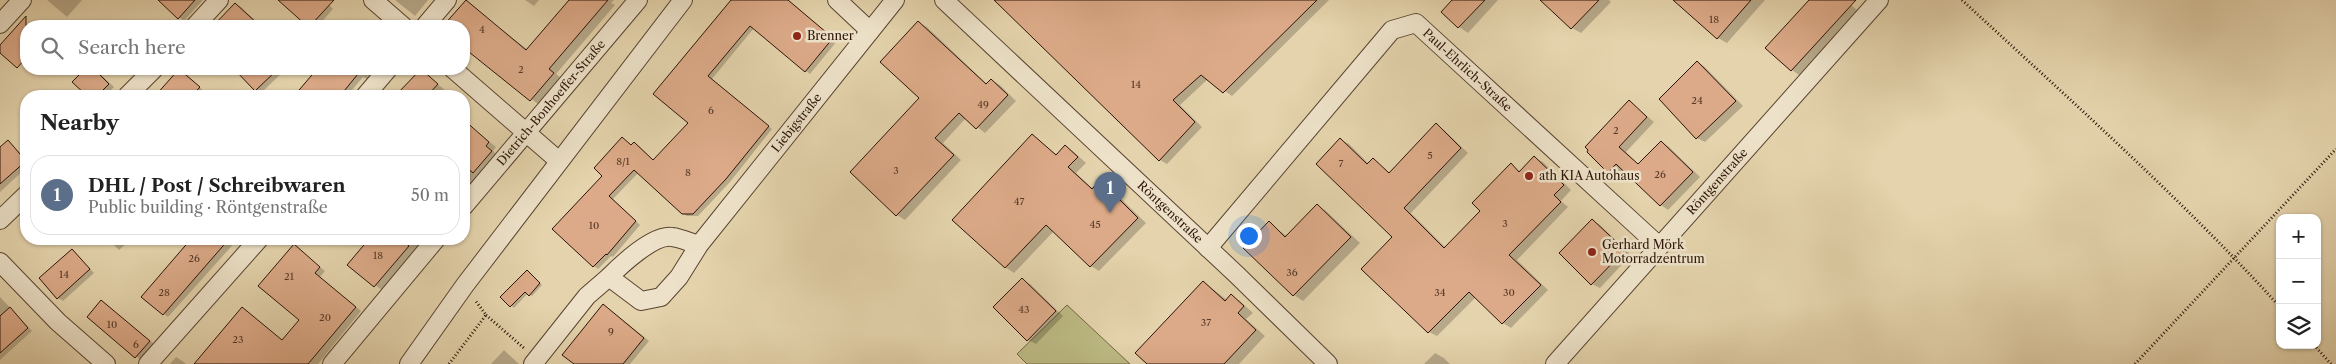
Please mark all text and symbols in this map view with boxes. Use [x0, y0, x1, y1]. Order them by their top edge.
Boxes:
house number: 18 [1709, 13, 1719, 26]
search box [20, 20, 470, 75]
house number: 4 [479, 23, 485, 36]
street label: Paul-Ehrlich-Straße [1420, 25, 1516, 115]
place label: Brenner [807, 28, 854, 43]
marker: Brenner [791, 30, 803, 42]
icon: search [38, 34, 66, 62]
text: Search here [78, 36, 186, 59]
street label: Dietrich-Bonhoeffer-Straße [493, 36, 608, 168]
house number: 2 [518, 63, 524, 76]
house number: 14 [1131, 78, 1141, 91]
street label: Liebigstraße [768, 90, 825, 155]
house number: 24 [1691, 94, 1703, 107]
house number: 49 [977, 98, 989, 111]
house number: 6 [708, 104, 714, 117]
text: Nearby [40, 110, 119, 135]
house number: 2 [1613, 124, 1619, 137]
street label: Röntgenstraße [1683, 145, 1751, 218]
house number: 5 [1427, 149, 1433, 162]
house number: 8/1 [616, 155, 631, 168]
house number: 7 [1339, 157, 1344, 170]
house number: 3 [893, 164, 899, 177]
house number: 8 [685, 166, 691, 179]
place label: ath KIA Autohaus [1539, 168, 1639, 183]
house number: 26 [1654, 168, 1666, 181]
marker: ath KIA Autohaus [1523, 170, 1535, 182]
pin: 1 [1094, 172, 1126, 213]
text: DHL / Post / Schreibwaren [88, 174, 346, 197]
street label: Röntgenstraße [1135, 178, 1206, 246]
text: 1 [53, 185, 61, 205]
text: 50 m [411, 185, 449, 205]
house number: 47 [1014, 195, 1024, 208]
text: Public building · Röntgenstraße [88, 197, 328, 217]
map controls [2276, 214, 2321, 349]
button: + [2276, 214, 2321, 259]
house number: 3 [1502, 217, 1508, 230]
house number: 45 [1089, 218, 1101, 231]
house number: 10 [589, 219, 599, 232]
your location [1236, 223, 1262, 249]
place label: Gerhard Mörk Motorradzentrum [1602, 237, 1705, 266]
marker: Gerhard Mörk Motorradzentrum [1586, 246, 1598, 258]
house number: 18 [373, 249, 383, 262]
house number: 26 [188, 252, 200, 265]
button: − [2276, 259, 2321, 304]
house number: 36 [1286, 266, 1298, 279]
house number: 14 [59, 268, 69, 281]
house number: 21 [284, 270, 295, 283]
house number: 28 [158, 286, 170, 299]
house number: 34 [1434, 286, 1446, 299]
house number: 30 [1503, 286, 1515, 299]
house number: 43 [1018, 303, 1030, 316]
button: layers [2276, 304, 2321, 349]
house number: 20 [319, 311, 331, 324]
house number: 37 [1201, 316, 1211, 329]
house number: 10 [107, 318, 117, 331]
house number: 9 [608, 325, 614, 338]
house number: 23 [232, 333, 244, 346]
house number: 6 [133, 338, 139, 351]

